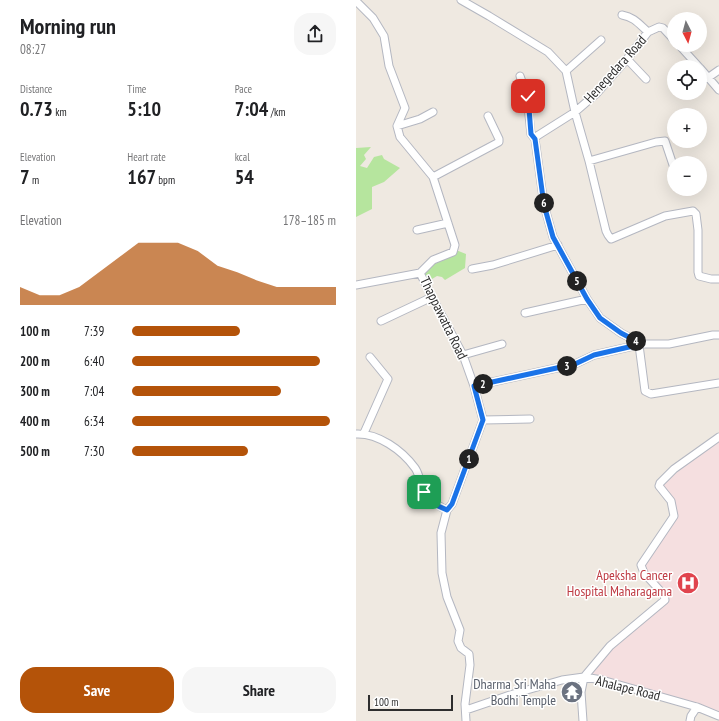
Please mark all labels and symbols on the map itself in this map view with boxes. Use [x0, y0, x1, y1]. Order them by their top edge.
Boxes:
north arrow [667, 12, 707, 52]
street label: Henegedara Road [580, 31, 650, 107]
pin [511, 79, 545, 113]
pin: 6 [534, 193, 554, 213]
pin: 5 [567, 271, 587, 291]
street label: Thappawatta Road [416, 274, 472, 362]
pin: 4 [626, 331, 646, 351]
pin: 3 [557, 356, 577, 376]
pin: 2 [473, 374, 493, 394]
pin: 1 [459, 449, 479, 469]
pin [407, 475, 441, 509]
place label: Apeksha Cancer Hospital Maharagama [567, 566, 672, 600]
hospital icon: Apeksha Cancer Hospital Maharagama [675, 570, 701, 596]
street label: Ahalape Road [594, 671, 662, 705]
place label: Dharma Sri Maha Bodhi Temple [473, 675, 556, 709]
temple icon: Dharma Sri Maha Bodhi Temple [559, 679, 585, 705]
scale bar [368, 693, 453, 712]

